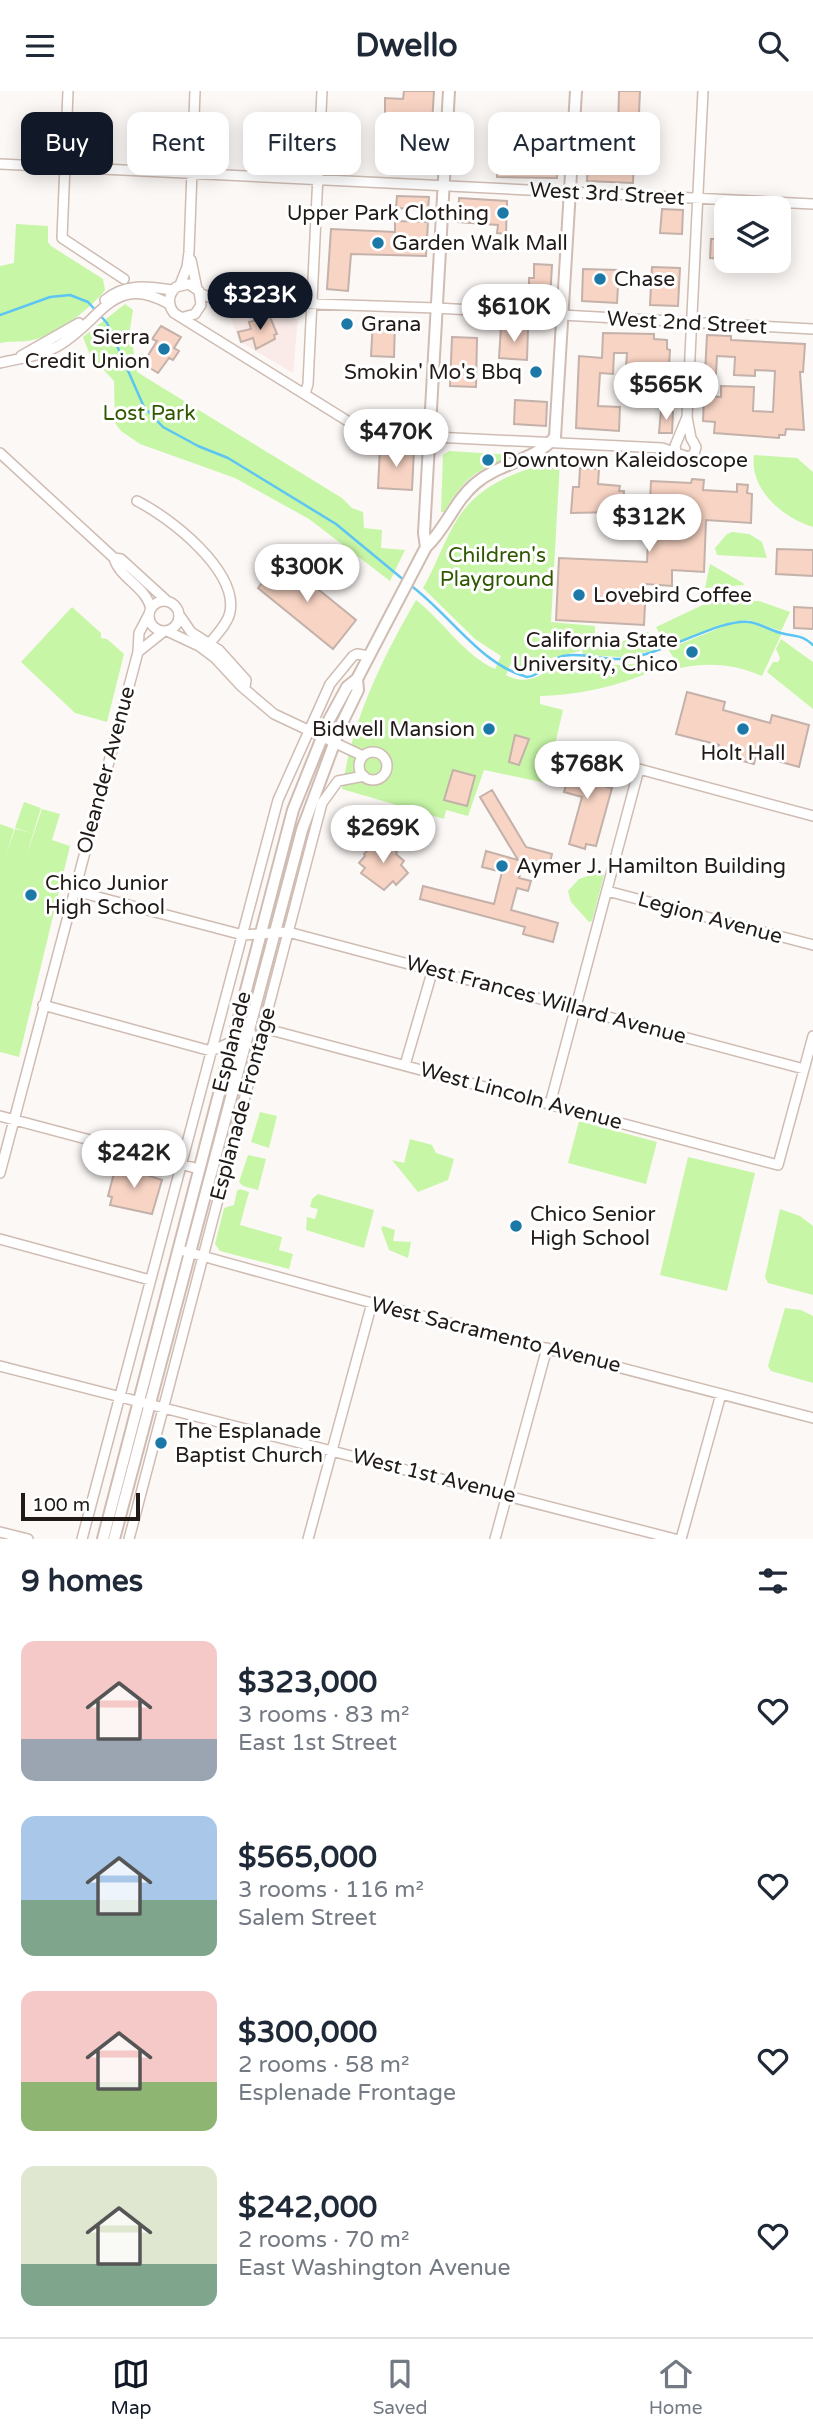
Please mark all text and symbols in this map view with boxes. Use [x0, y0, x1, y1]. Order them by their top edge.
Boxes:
icon: menu [21, 27, 59, 65]
text: Dwello [355, 27, 458, 65]
icon: search [754, 27, 792, 65]
chip: Buy [21, 112, 113, 175]
chip: Rent [127, 112, 229, 175]
chip: Filters [243, 112, 361, 175]
chip: New [375, 112, 474, 175]
chip: Apartment [488, 112, 660, 175]
street label: West 3rd Street [529, 177, 685, 211]
map controls [714, 196, 791, 273]
button: layers [714, 196, 791, 273]
place label: Upper Park Clothing [287, 201, 489, 226]
marker: Upper Park Clothing [495, 205, 511, 221]
place label: Garden Walk Mall [392, 231, 568, 256]
marker: Garden Walk Mall [370, 235, 386, 251]
place label: Chase [614, 267, 675, 292]
marker: Chase [592, 271, 608, 287]
pin: $323K [211, 273, 309, 332]
text: $323K [224, 281, 296, 309]
pin: $610K [465, 285, 563, 344]
text: $610K [478, 293, 550, 321]
street label: West 2nd Street [606, 306, 768, 340]
place label: Grana [361, 312, 421, 337]
marker: Grana [339, 316, 355, 332]
place label: Sierra Credit Union [25, 325, 150, 374]
marker: Sierra Credit Union [156, 341, 172, 357]
place label: Smokin' Mo's Bbq [344, 360, 522, 385]
pin: $565K [617, 363, 715, 422]
marker: Smokin' Mo's Bbq [528, 364, 544, 380]
text: $565K [630, 371, 702, 399]
park label: Lost Park [102, 401, 196, 426]
pin: $470K [347, 409, 445, 469]
text: $470K [360, 418, 432, 446]
place label: Downtown Kaleidoscope [502, 448, 748, 473]
marker: Downtown Kaleidoscope [480, 452, 496, 468]
pin: $312K [600, 495, 698, 554]
text: $312K [613, 503, 685, 531]
park label: Children's Playground [440, 543, 554, 592]
pin: $300K [258, 545, 356, 604]
text: $300K [271, 553, 343, 581]
place label: Lovebird Coffee [593, 583, 752, 608]
marker: Lovebird Coffee [571, 587, 587, 603]
place label: California State University, Chico [512, 628, 678, 677]
marker: California State University, Chico [684, 644, 700, 660]
street label: Oleander Avenue [72, 683, 140, 856]
place label: Bidwell Mansion [312, 717, 475, 742]
marker: Bidwell Mansion [481, 721, 497, 737]
marker: Holt Hall [735, 721, 751, 737]
pin: $768K [538, 741, 636, 801]
place label: Holt Hall [700, 741, 786, 766]
text: $768K [551, 750, 623, 778]
pin: $269K [334, 805, 432, 865]
text: $269K [347, 814, 419, 842]
place label: Aymer J. Hamilton Building [516, 854, 786, 879]
marker: Aymer J. Hamilton Building [494, 858, 510, 874]
place label: Chico Junior High School [45, 871, 168, 920]
marker: Chico Junior High School [23, 887, 39, 903]
street label: Legion Avenue [635, 887, 785, 949]
street label: West Frances Willard Avenue [403, 951, 689, 1050]
street label: Esplanade [207, 989, 257, 1095]
street label: Esplanade Frontage [205, 1005, 281, 1203]
street label: West Lincoln Avenue [417, 1057, 625, 1135]
pin: $242K [85, 1131, 183, 1190]
text: $242K [98, 1139, 170, 1167]
place label: Chico Senior High School [530, 1202, 656, 1251]
marker: Chico Senior High School [508, 1218, 524, 1234]
street label: West Sacramento Avenue [369, 1292, 624, 1378]
place label: The Esplanade Baptist Church [175, 1419, 323, 1468]
marker: The Esplanade Baptist Church [153, 1435, 169, 1451]
street label: West 1st Avenue [350, 1444, 518, 1508]
scale bar [21, 1490, 140, 1522]
text: 100 m [32, 1494, 90, 1516]
icon: filters [754, 1562, 792, 1600]
text: 9 homes [21, 1563, 143, 1600]
text: $323,000 [238, 1664, 377, 1701]
icon: home [77, 1669, 161, 1753]
icon: heart [754, 1692, 792, 1730]
text: 3 rooms · 83 m² [238, 1701, 409, 1729]
text: East 1st Street [238, 1729, 397, 1757]
text: $565,000 [238, 1839, 377, 1876]
icon: home [77, 1844, 161, 1928]
icon: heart [754, 1867, 792, 1905]
text: 3 rooms · 116 m² [238, 1876, 424, 1904]
text: Salem Street [238, 1904, 377, 1932]
text: $300,000 [238, 2014, 377, 2051]
icon: home [77, 2019, 161, 2103]
icon: heart [754, 2042, 792, 2080]
text: 2 rooms · 58 m² [238, 2051, 409, 2079]
text: Esplenade Frontage [238, 2079, 456, 2107]
text: $242,000 [238, 2189, 377, 2226]
icon: home [77, 2194, 161, 2278]
icon: heart [754, 2217, 792, 2255]
text: 2 rooms · 70 m² [238, 2226, 409, 2254]
text: East Washington Avenue [238, 2254, 511, 2282]
tab: Map [111, 2355, 152, 2419]
tab: Saved [373, 2355, 428, 2419]
tab: Home [649, 2355, 702, 2419]

